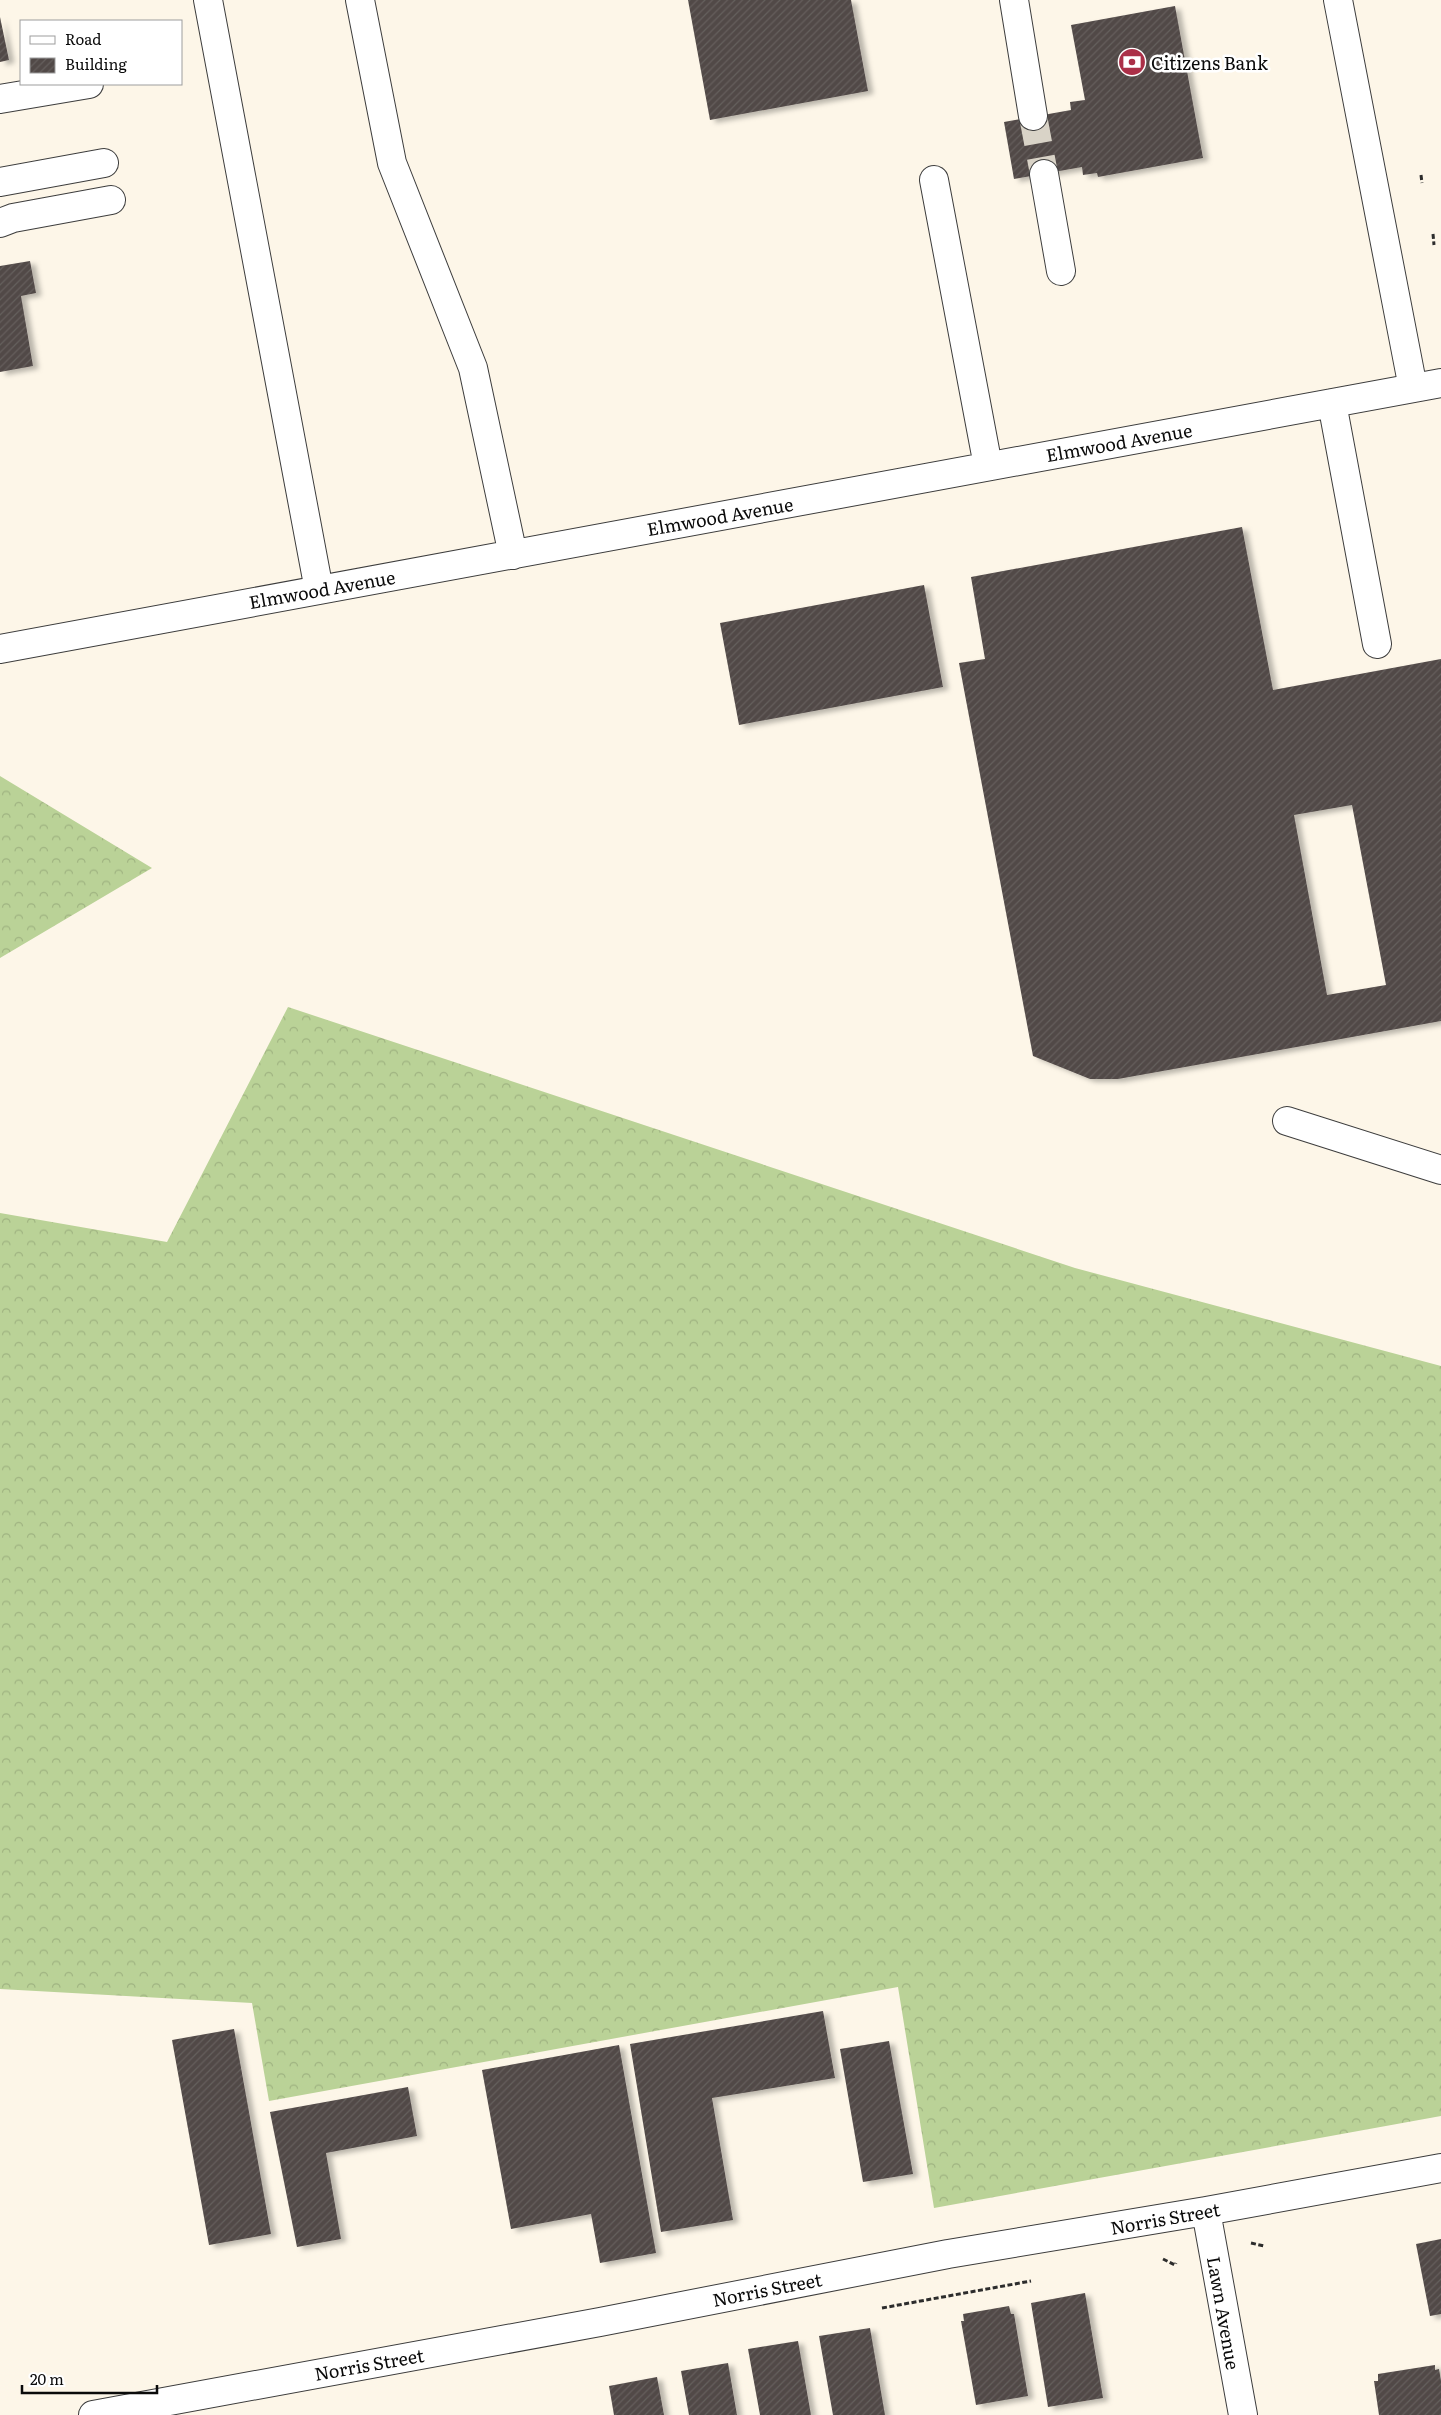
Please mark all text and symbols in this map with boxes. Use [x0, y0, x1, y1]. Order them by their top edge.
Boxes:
legend [20, 20, 182, 85]
text: Road [65, 27, 101, 50]
bank icon: Citizens Bank [1117, 47, 1147, 77]
place label: Citizens Bank [1151, 49, 1269, 76]
text: Building [65, 52, 127, 75]
street label: Elmwood Avenue [1044, 416, 1194, 468]
street label: Elmwood Avenue [645, 490, 795, 542]
street label: Elmwood Avenue [247, 563, 397, 615]
street label: Norris Street [1108, 2195, 1223, 2241]
street label: Lawn Avenue [1201, 2254, 1247, 2372]
street label: Norris Street [710, 2265, 825, 2313]
street label: Norris Street [312, 2341, 427, 2387]
scale bar [22, 2362, 158, 2394]
text: 20 m [30, 2367, 64, 2390]

